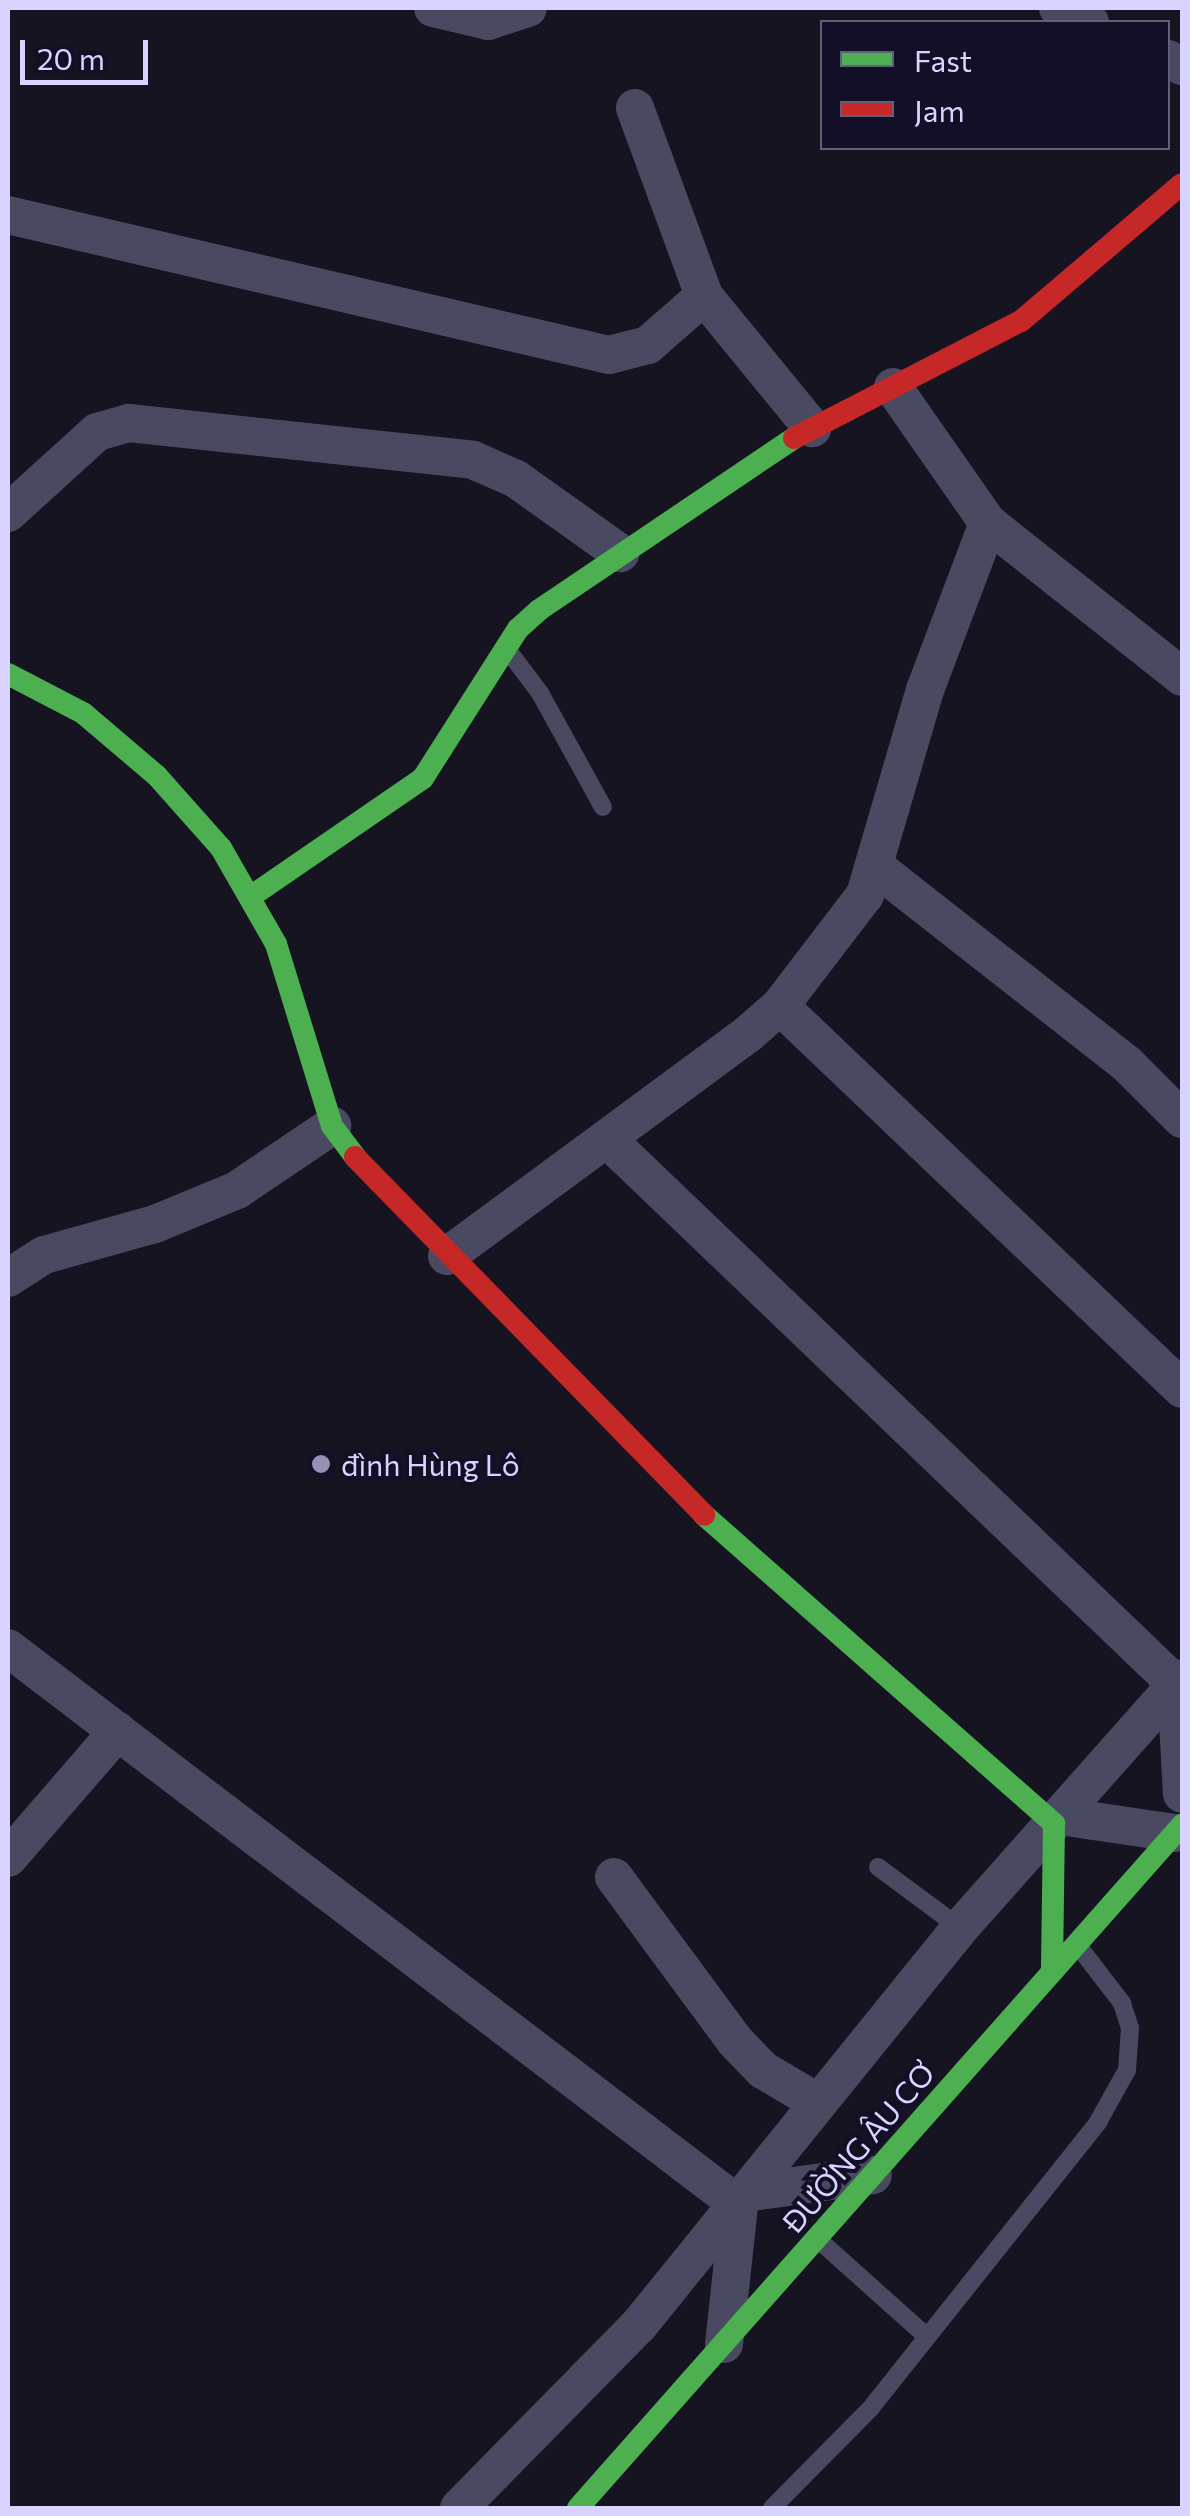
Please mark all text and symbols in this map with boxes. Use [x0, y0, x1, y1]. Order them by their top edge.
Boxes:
scale bar [25, 20, 152, 82]
legend [820, 20, 1170, 150]
text: 20 m [37, 39, 105, 76]
text: Fast [914, 41, 972, 78]
text: Jam [914, 91, 965, 128]
place label: đình Hùng Lô [341, 1446, 520, 1482]
marker: đình Hùng Lô [310, 1453, 332, 1475]
street label: ĐƯỜNG ÂU CƠ [774, 2055, 942, 2239]

